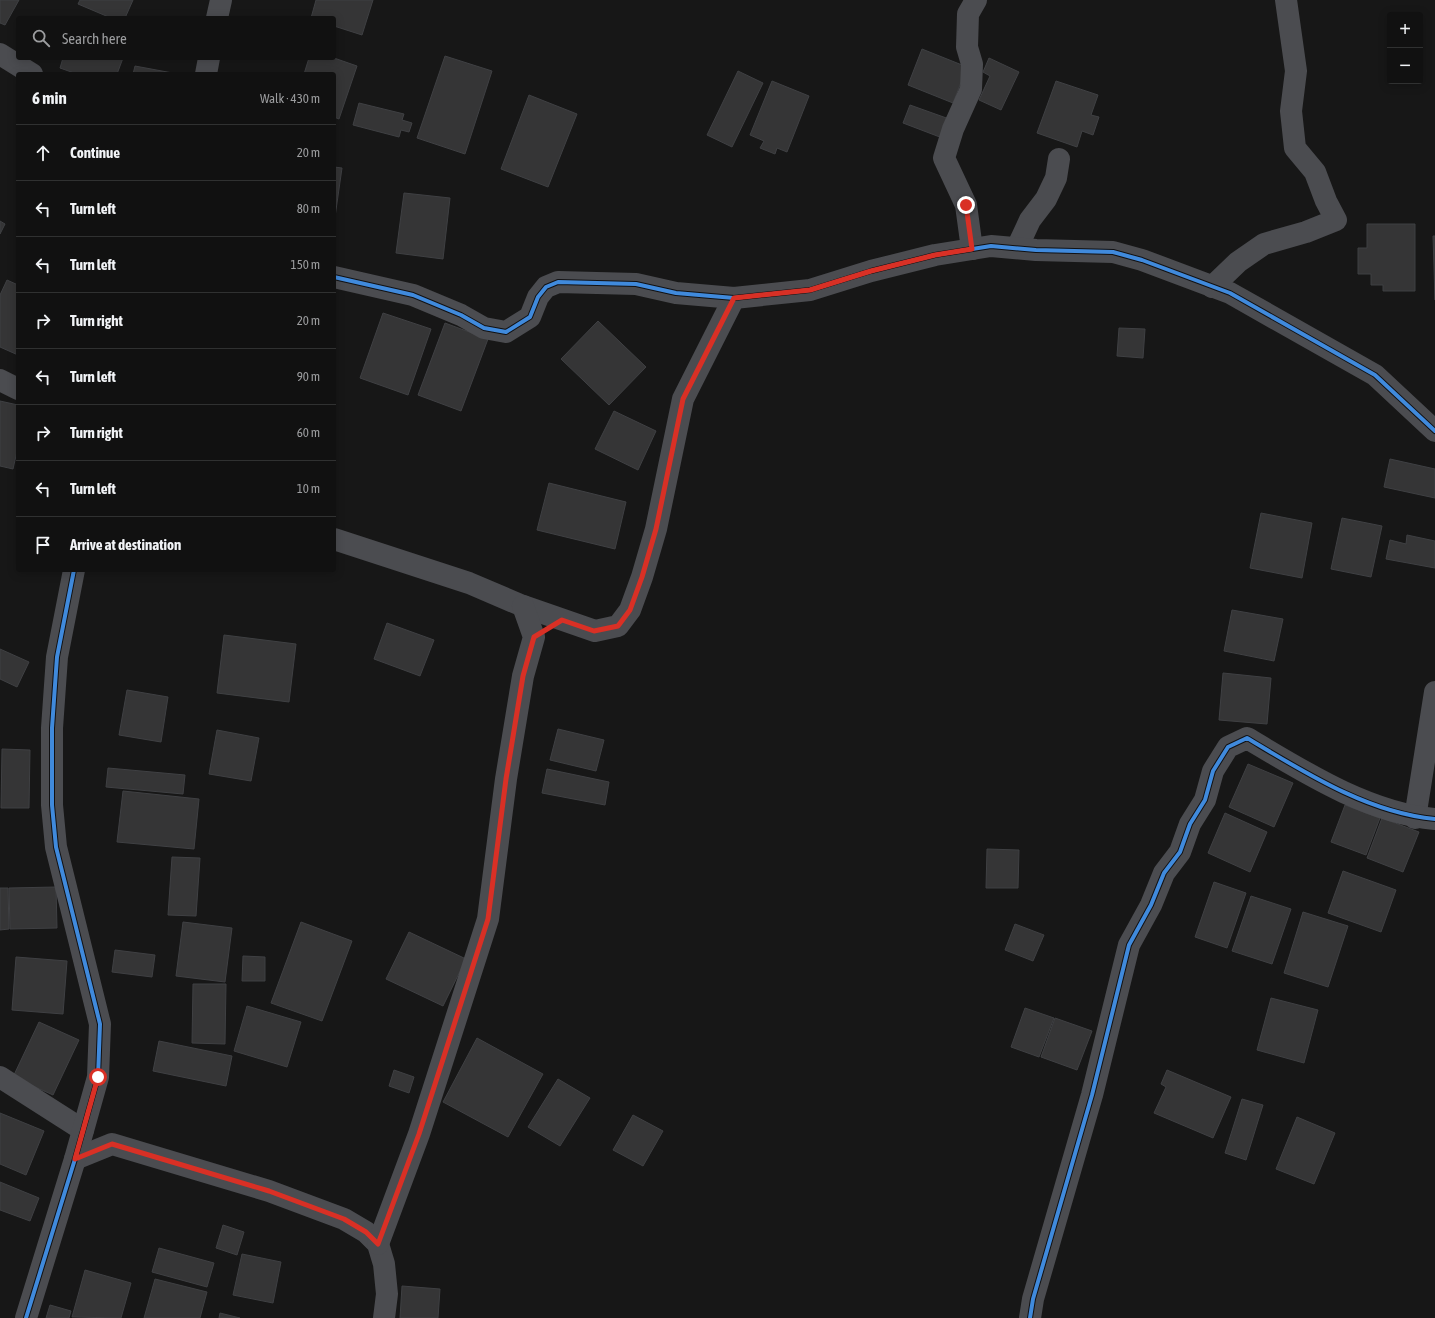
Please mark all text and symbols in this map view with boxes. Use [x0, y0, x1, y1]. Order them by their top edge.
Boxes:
map controls [1387, 12, 1423, 84]
button: + [1387, 12, 1423, 48]
search box [16, 16, 336, 60]
icon: search [30, 27, 52, 49]
text: Search here [62, 30, 127, 47]
button: − [1387, 48, 1423, 84]
text: 6 min [32, 88, 67, 108]
text: Walk · 430 m [260, 91, 320, 106]
icon: ahead [32, 142, 54, 164]
text: Continue [70, 144, 120, 161]
text: 20 m [297, 145, 320, 160]
route end [957, 196, 975, 214]
icon: left [32, 198, 54, 220]
text: Turn left [70, 200, 116, 217]
text: 80 m [297, 201, 320, 216]
icon: left [32, 254, 54, 276]
text: Turn left [70, 256, 116, 273]
text: 150 m [291, 257, 320, 272]
icon: right [32, 310, 54, 332]
text: Turn right [70, 312, 123, 329]
text: 20 m [297, 313, 320, 328]
icon: left [32, 366, 54, 388]
text: Turn left [70, 368, 116, 385]
text: 90 m [297, 369, 320, 384]
icon: right [32, 422, 54, 444]
text: Turn right [70, 424, 123, 441]
text: 60 m [297, 425, 320, 440]
icon: left [32, 478, 54, 500]
text: Turn left [70, 480, 116, 497]
text: 10 m [297, 481, 320, 496]
icon: arrive [32, 534, 54, 556]
text: Arrive at destination [70, 536, 181, 553]
route start [89, 1068, 107, 1086]

